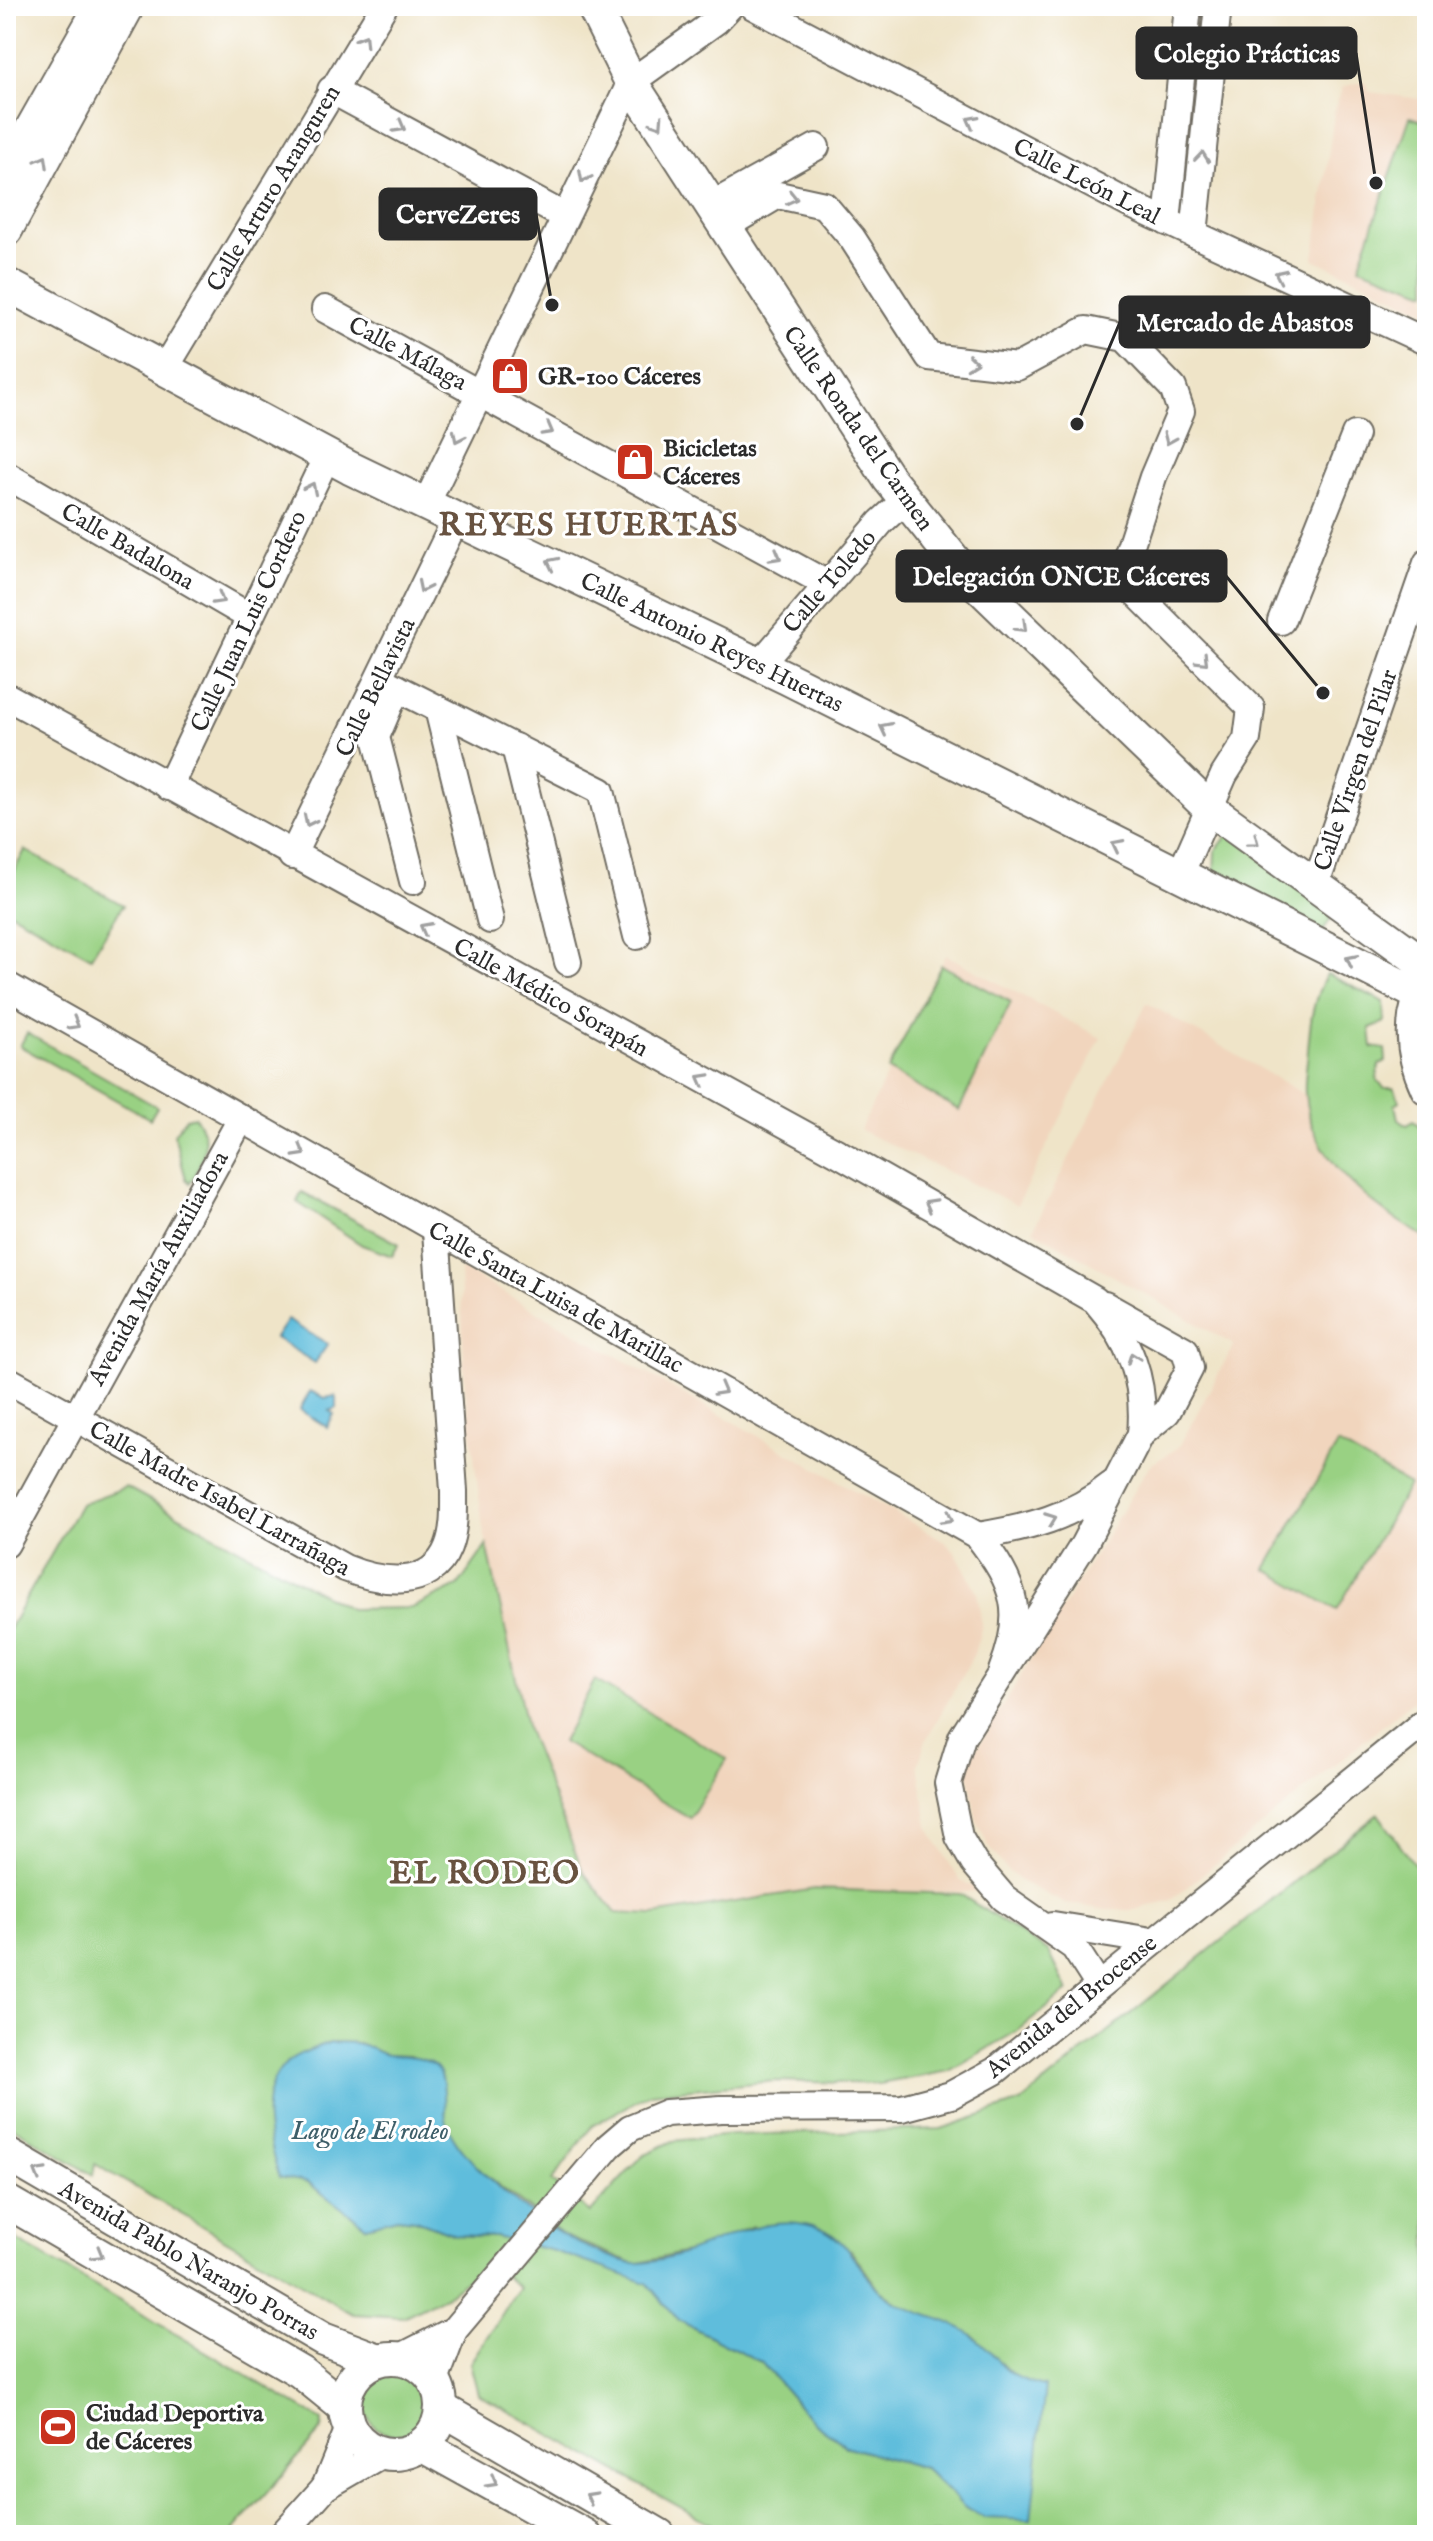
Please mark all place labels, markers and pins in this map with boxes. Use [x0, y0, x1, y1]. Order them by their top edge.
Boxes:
callout: Colegio Prácticas [1137, 28, 1356, 78]
callout: CerveZeres [380, 189, 536, 239]
callout: Mercado de Abastos [1120, 297, 1369, 347]
shop icon: GR-100 Cáceres [489, 355, 531, 397]
place label: GR-100 Cáceres [538, 362, 702, 393]
place label: Bicicletas Cáceres [663, 434, 757, 493]
shop icon: Bicicletas Cáceres [614, 441, 656, 483]
callout: Delegación ONCE Cáceres [897, 551, 1226, 601]
place label: Ciudad Deportiva de Cáceres [86, 2399, 264, 2458]
sports icon: Ciudad Deportiva de Cáceres [37, 2406, 79, 2448]

